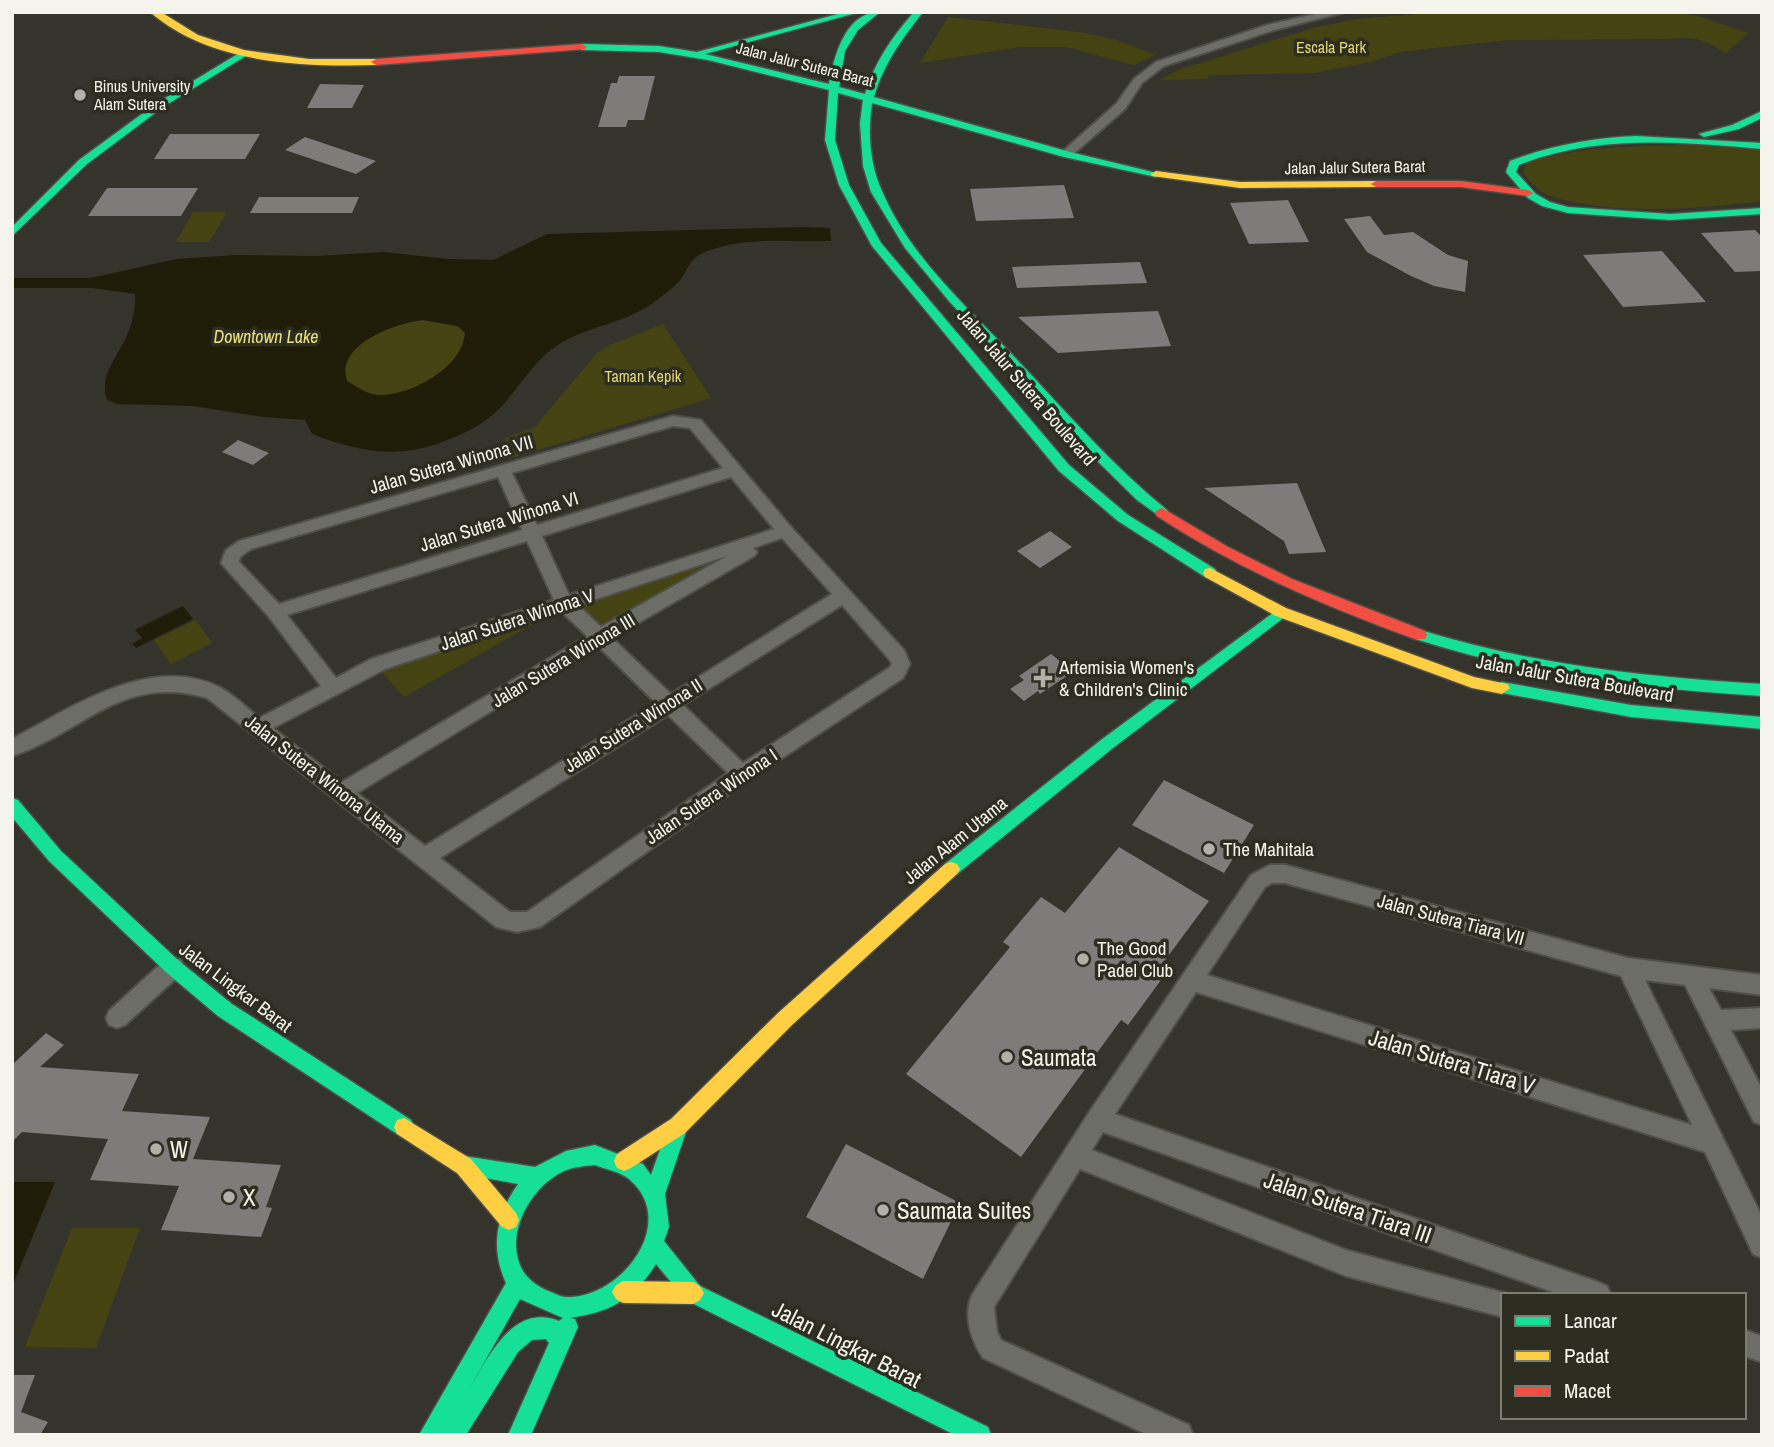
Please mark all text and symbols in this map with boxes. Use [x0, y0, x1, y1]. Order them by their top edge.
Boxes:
street label: Jalan Jalur Sutera Barat [734, 36, 876, 92]
park label: Escala Park [1296, 36, 1366, 58]
place label: Binus University Alam Sutera [93, 75, 191, 115]
marker: Binus University Alam Sutera [72, 87, 88, 103]
street label: Jalan Jalur Sutera Barat [1284, 155, 1426, 179]
street label: Jalan Jalur Sutera Boulevard [952, 303, 1102, 471]
water label: Downtown Lake [213, 324, 319, 349]
park label: Taman Kepik [605, 365, 682, 387]
street label: Jalan Sutera Winona VII [366, 428, 536, 500]
street label: Jalan Sutera Winona VI [417, 485, 581, 557]
street label: Jalan Sutera Winona V [437, 582, 598, 656]
street label: Jalan Sutera Winona III [487, 607, 639, 713]
street label: Jalan Jalur Sutera Boulevard [1474, 648, 1676, 708]
place label: Artemisia Women's & Children's Clinic [1058, 654, 1194, 702]
marker: Artemisia Women's & Children's Clinic [1033, 668, 1053, 688]
street label: Jalan Sutera Winona II [559, 672, 707, 778]
street label: Jalan Sutera Winona Utama [240, 709, 410, 850]
street label: Jalan Sutera Winona I [640, 742, 782, 850]
street label: Jalan Alam Utama [898, 790, 1013, 890]
place label: The Mahitala [1223, 836, 1314, 862]
marker: The Mahitala [1201, 841, 1217, 857]
street label: Jalan Sutera Tiara VII [1375, 887, 1527, 951]
place label: The Good Padel Club [1097, 935, 1173, 983]
street label: Jalan Lingkar Barat [174, 936, 298, 1038]
marker: The Good Padel Club [1075, 951, 1091, 967]
street label: Jalan Sutera Tiara V [1365, 1021, 1539, 1101]
place label: Saumata [1021, 1042, 1097, 1073]
marker: Saumata [999, 1049, 1015, 1065]
place label: W [170, 1134, 188, 1165]
marker: W [148, 1141, 164, 1157]
street label: Jalan Sutera Tiara III [1260, 1164, 1436, 1250]
place label: X [243, 1182, 256, 1213]
marker: X [221, 1189, 237, 1205]
place label: Saumata Suites [897, 1195, 1031, 1226]
marker: Saumata Suites [875, 1202, 891, 1218]
street label: Jalan Lingkar Barat [767, 1293, 927, 1395]
legend [1501, 1293, 1746, 1419]
text: Lancar [1564, 1306, 1617, 1335]
text: Padat [1564, 1341, 1609, 1370]
text: Macet [1564, 1376, 1611, 1405]

